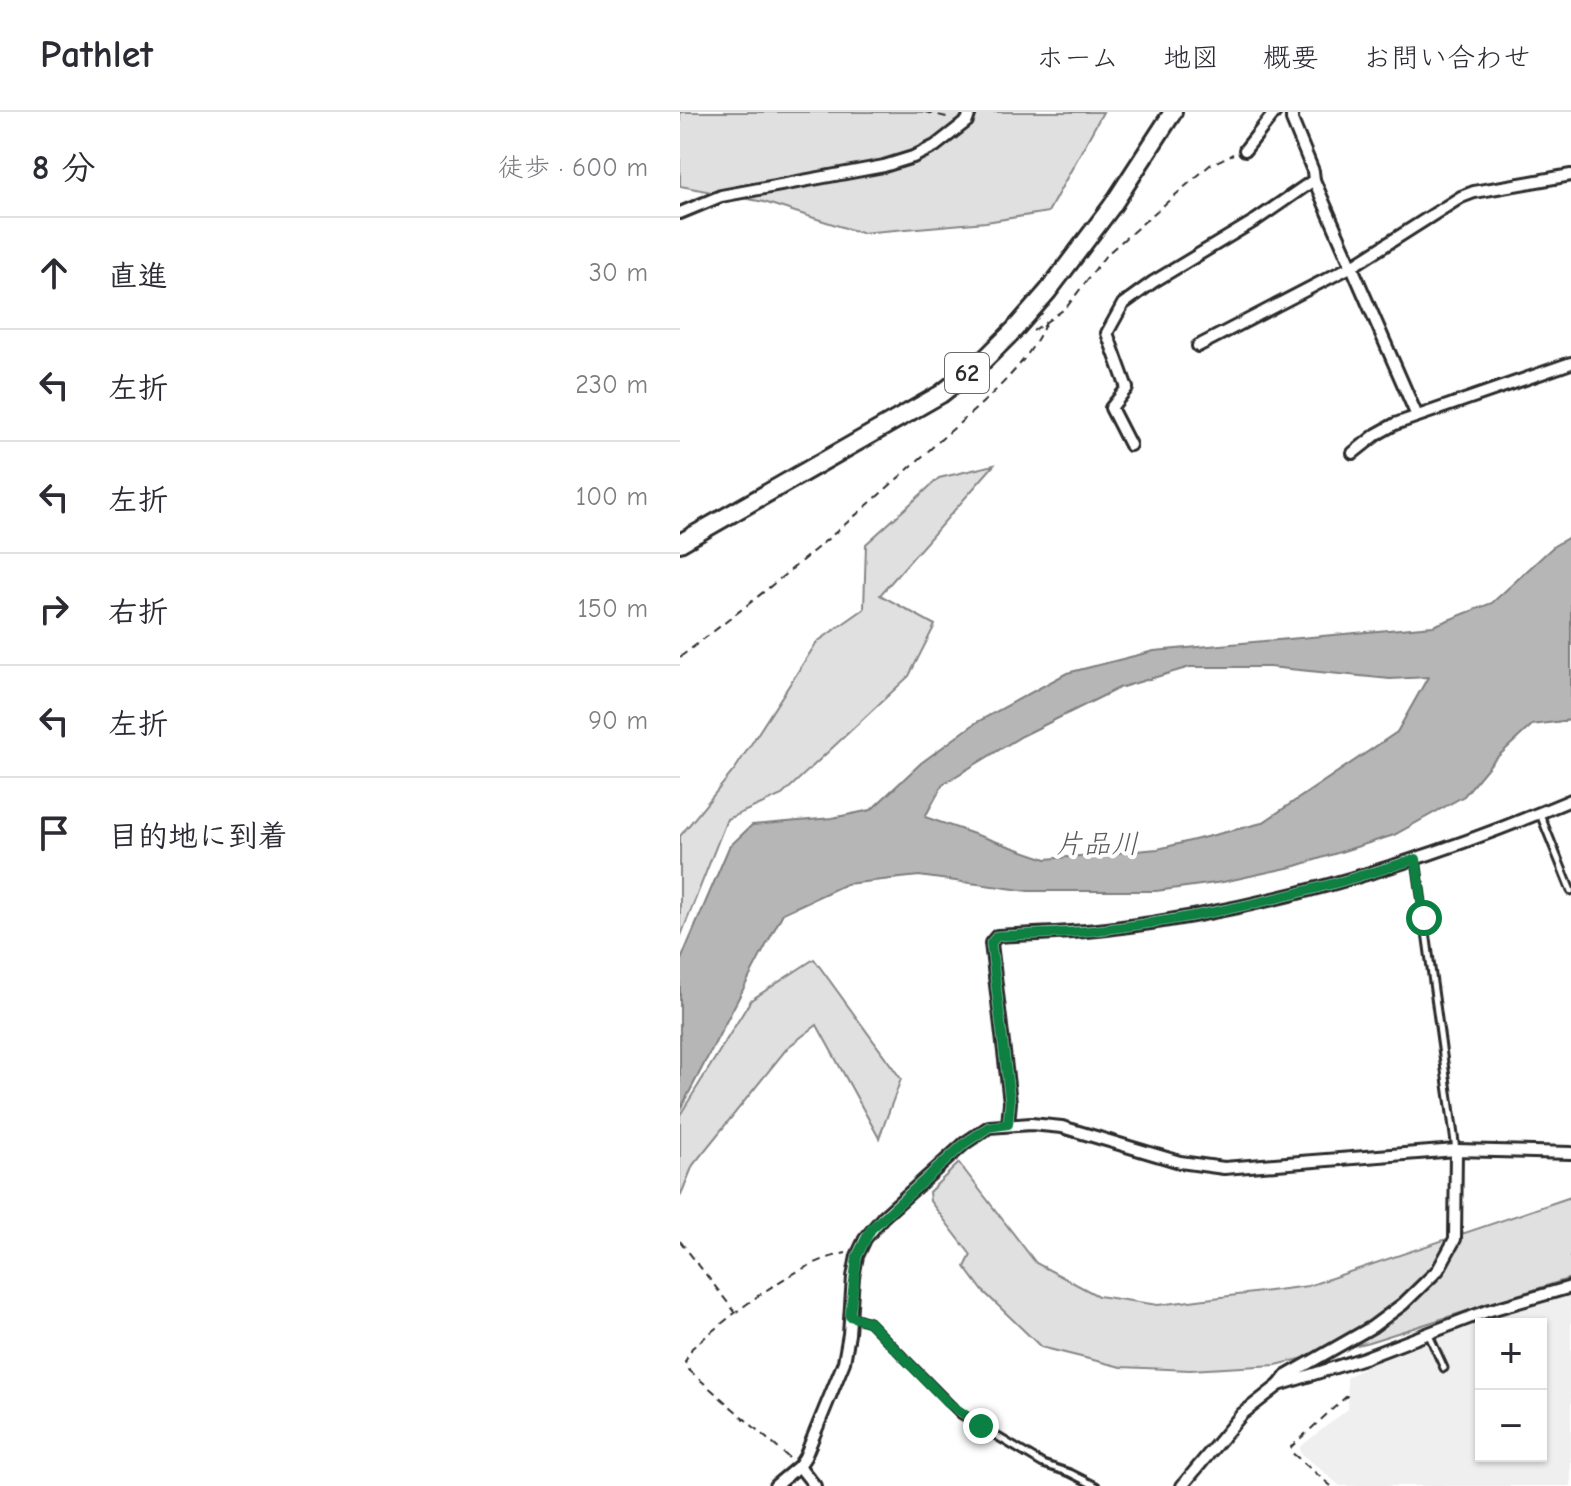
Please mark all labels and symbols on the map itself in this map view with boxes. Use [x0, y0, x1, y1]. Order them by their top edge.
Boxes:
road number: 62 [945, 353, 989, 393]
water label: 片品川 [1055, 828, 1139, 860]
route start [1406, 900, 1442, 936]
route end [963, 1408, 999, 1444]

